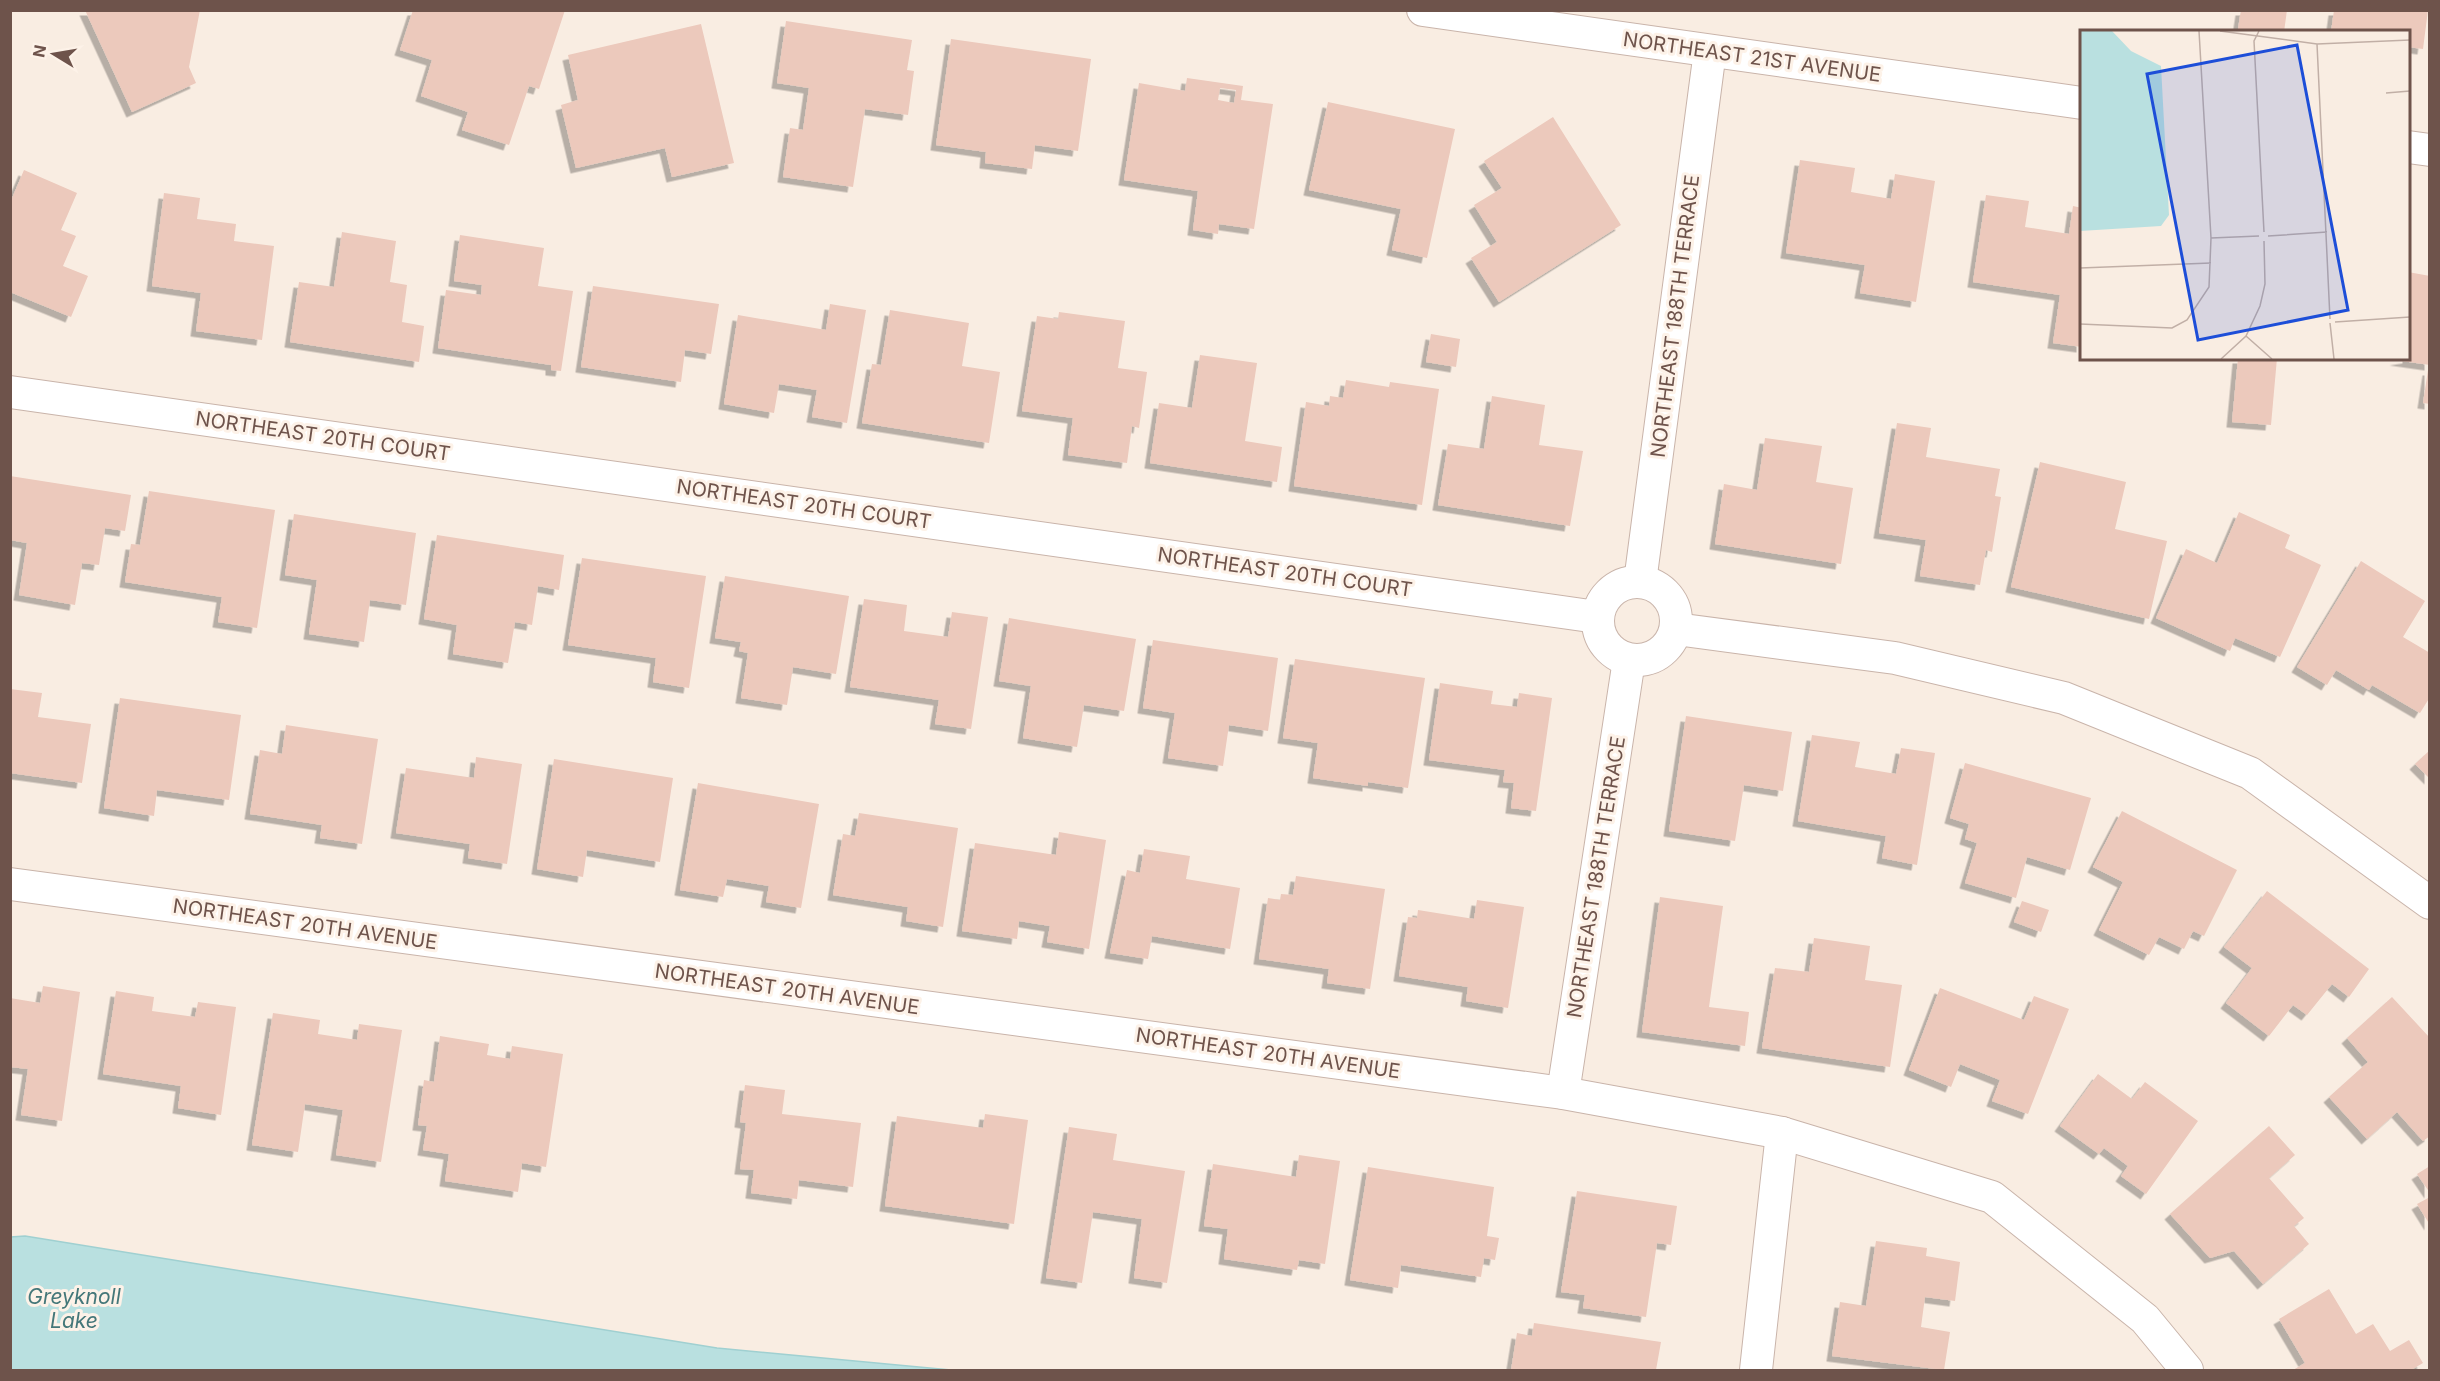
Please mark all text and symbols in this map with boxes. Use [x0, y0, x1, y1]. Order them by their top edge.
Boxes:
north arrow [24, 24, 84, 84]
street label: NORTHEAST 21ST AVENUE [1622, 27, 1882, 87]
inset map [2080, 30, 2410, 360]
text: N [28, 43, 50, 59]
street label: NORTHEAST 188TH TERRACE [1646, 173, 1704, 459]
street label: NORTHEAST 20TH COURT [194, 406, 452, 466]
street label: NORTHEAST 20TH COURT [675, 474, 933, 534]
street label: NORTHEAST 20TH COURT [1156, 542, 1414, 602]
street label: NORTHEAST 188TH TERRACE [1562, 734, 1630, 1020]
street label: NORTHEAST 20TH AVENUE [171, 894, 439, 954]
street label: NORTHEAST 20TH AVENUE [653, 959, 921, 1019]
street label: NORTHEAST 20TH AVENUE [1134, 1023, 1402, 1083]
water label: Greyknoll Lake [27, 1284, 122, 1333]

